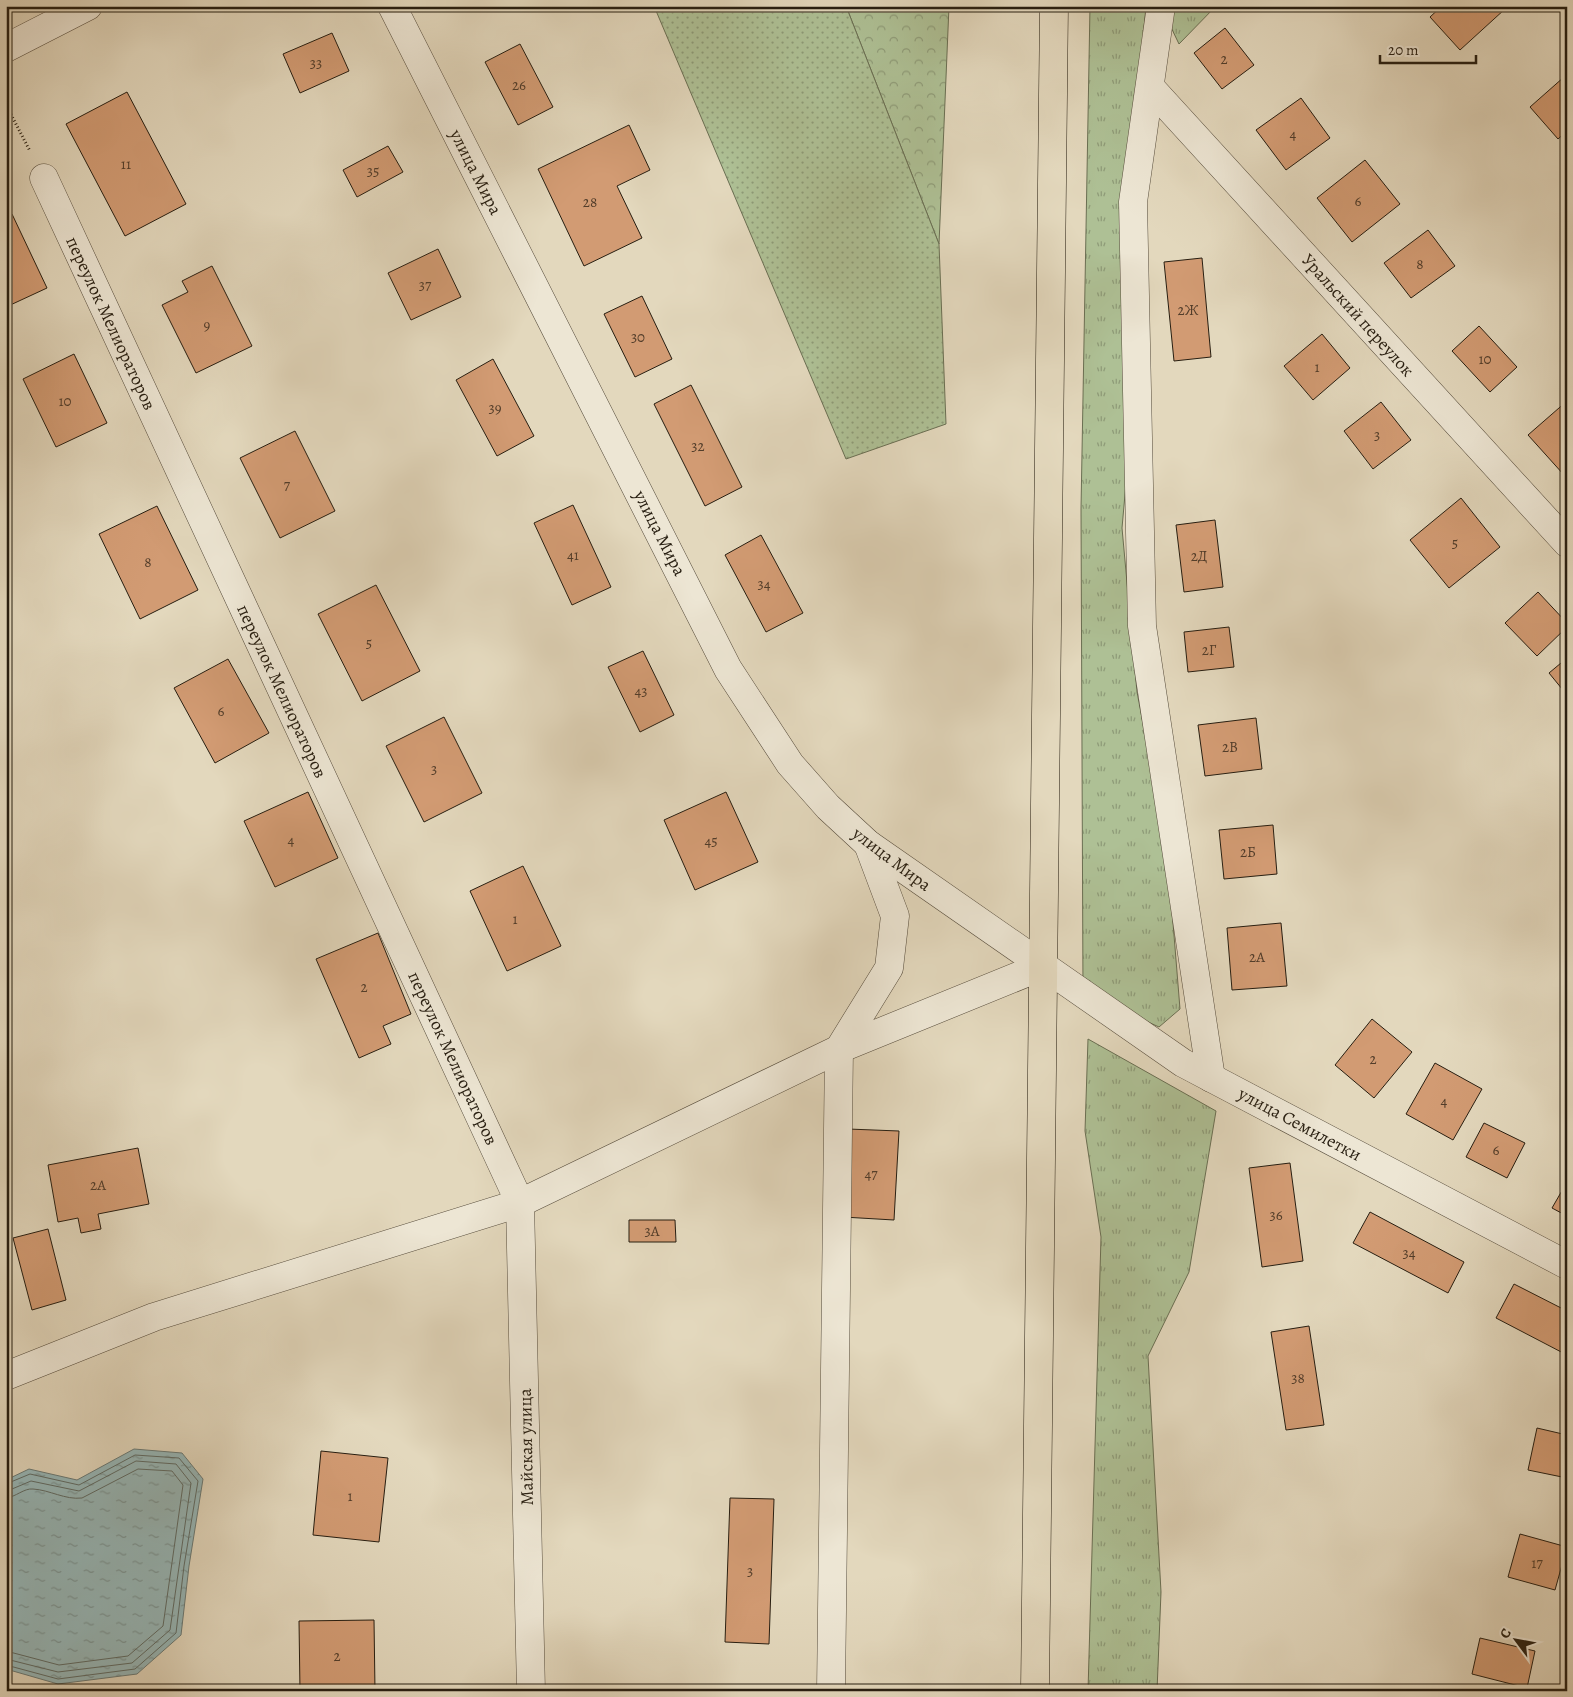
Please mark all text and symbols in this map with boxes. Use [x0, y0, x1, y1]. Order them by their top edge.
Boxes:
scale bar [1380, 32, 1477, 64]
text: 20 m [1388, 40, 1419, 60]
house number: 2 [1220, 49, 1228, 69]
house number: 33 [310, 53, 322, 73]
house number: 26 [512, 75, 526, 95]
street label: улица Мира [444, 124, 508, 219]
house number: 4 [1290, 124, 1297, 144]
house number: 11 [121, 154, 131, 174]
house number: 35 [367, 161, 379, 181]
house number: 6 [1355, 191, 1362, 211]
house number: 28 [583, 192, 597, 212]
street label: переулок Мелиораторов [60, 232, 162, 414]
street label: Уральский переулок [1296, 248, 1420, 382]
house number: 8 [1416, 254, 1424, 274]
house number: 37 [419, 275, 432, 295]
house number: 2Ж [1178, 300, 1199, 320]
house number: 9 [204, 315, 211, 335]
house number: 30 [631, 327, 645, 347]
house number: 10 [1478, 349, 1492, 369]
house number: 1 [1314, 357, 1320, 377]
house number: 10 [58, 391, 72, 411]
house number: 39 [488, 398, 502, 418]
house number: 3 [1374, 425, 1380, 445]
house number: 32 [691, 436, 705, 456]
house number: 7 [284, 475, 291, 495]
street label: улица Мира [628, 485, 692, 580]
house number: 5 [1452, 533, 1458, 553]
house number: 41 [567, 545, 579, 565]
house number: 2Д [1191, 546, 1207, 566]
house number: 8 [144, 552, 152, 572]
house number: 34 [757, 574, 771, 594]
street label: переулок Мелиораторов [231, 600, 333, 782]
house number: 5 [366, 633, 372, 653]
house number: 2Г [1202, 640, 1217, 660]
house number: 43 [634, 681, 648, 701]
house number: 6 [218, 701, 225, 721]
house number: 2В [1222, 737, 1238, 757]
house number: 3 [431, 759, 437, 779]
street label: улица Мира [847, 821, 937, 897]
house number: 4 [288, 830, 295, 850]
house number: 45 [704, 831, 718, 851]
house number: 2Б [1240, 842, 1256, 862]
house number: 1 [512, 909, 518, 929]
house number: 2А [1249, 947, 1265, 967]
street label: переулок Мелиораторов [402, 967, 504, 1149]
house number: 2 [360, 977, 368, 997]
house number: 2 [1369, 1049, 1377, 1069]
street label: улица Семилетки [1233, 1081, 1366, 1167]
house number: 4 [1441, 1091, 1448, 1111]
house number: 6 [1493, 1140, 1500, 1160]
house number: 47 [864, 1164, 878, 1184]
house number: 2А [90, 1175, 106, 1195]
house number: 36 [1269, 1205, 1283, 1225]
house number: 3А [644, 1221, 660, 1241]
house number: 34 [1402, 1243, 1416, 1263]
house number: 38 [1291, 1368, 1305, 1388]
street label: Майская улица [513, 1388, 539, 1506]
house number: 1 [347, 1486, 353, 1506]
house number: 17 [1531, 1553, 1543, 1573]
house number: 3 [747, 1561, 753, 1581]
north arrow [1490, 1614, 1540, 1664]
text: С [1495, 1624, 1516, 1642]
house number: 2 [333, 1646, 341, 1666]

